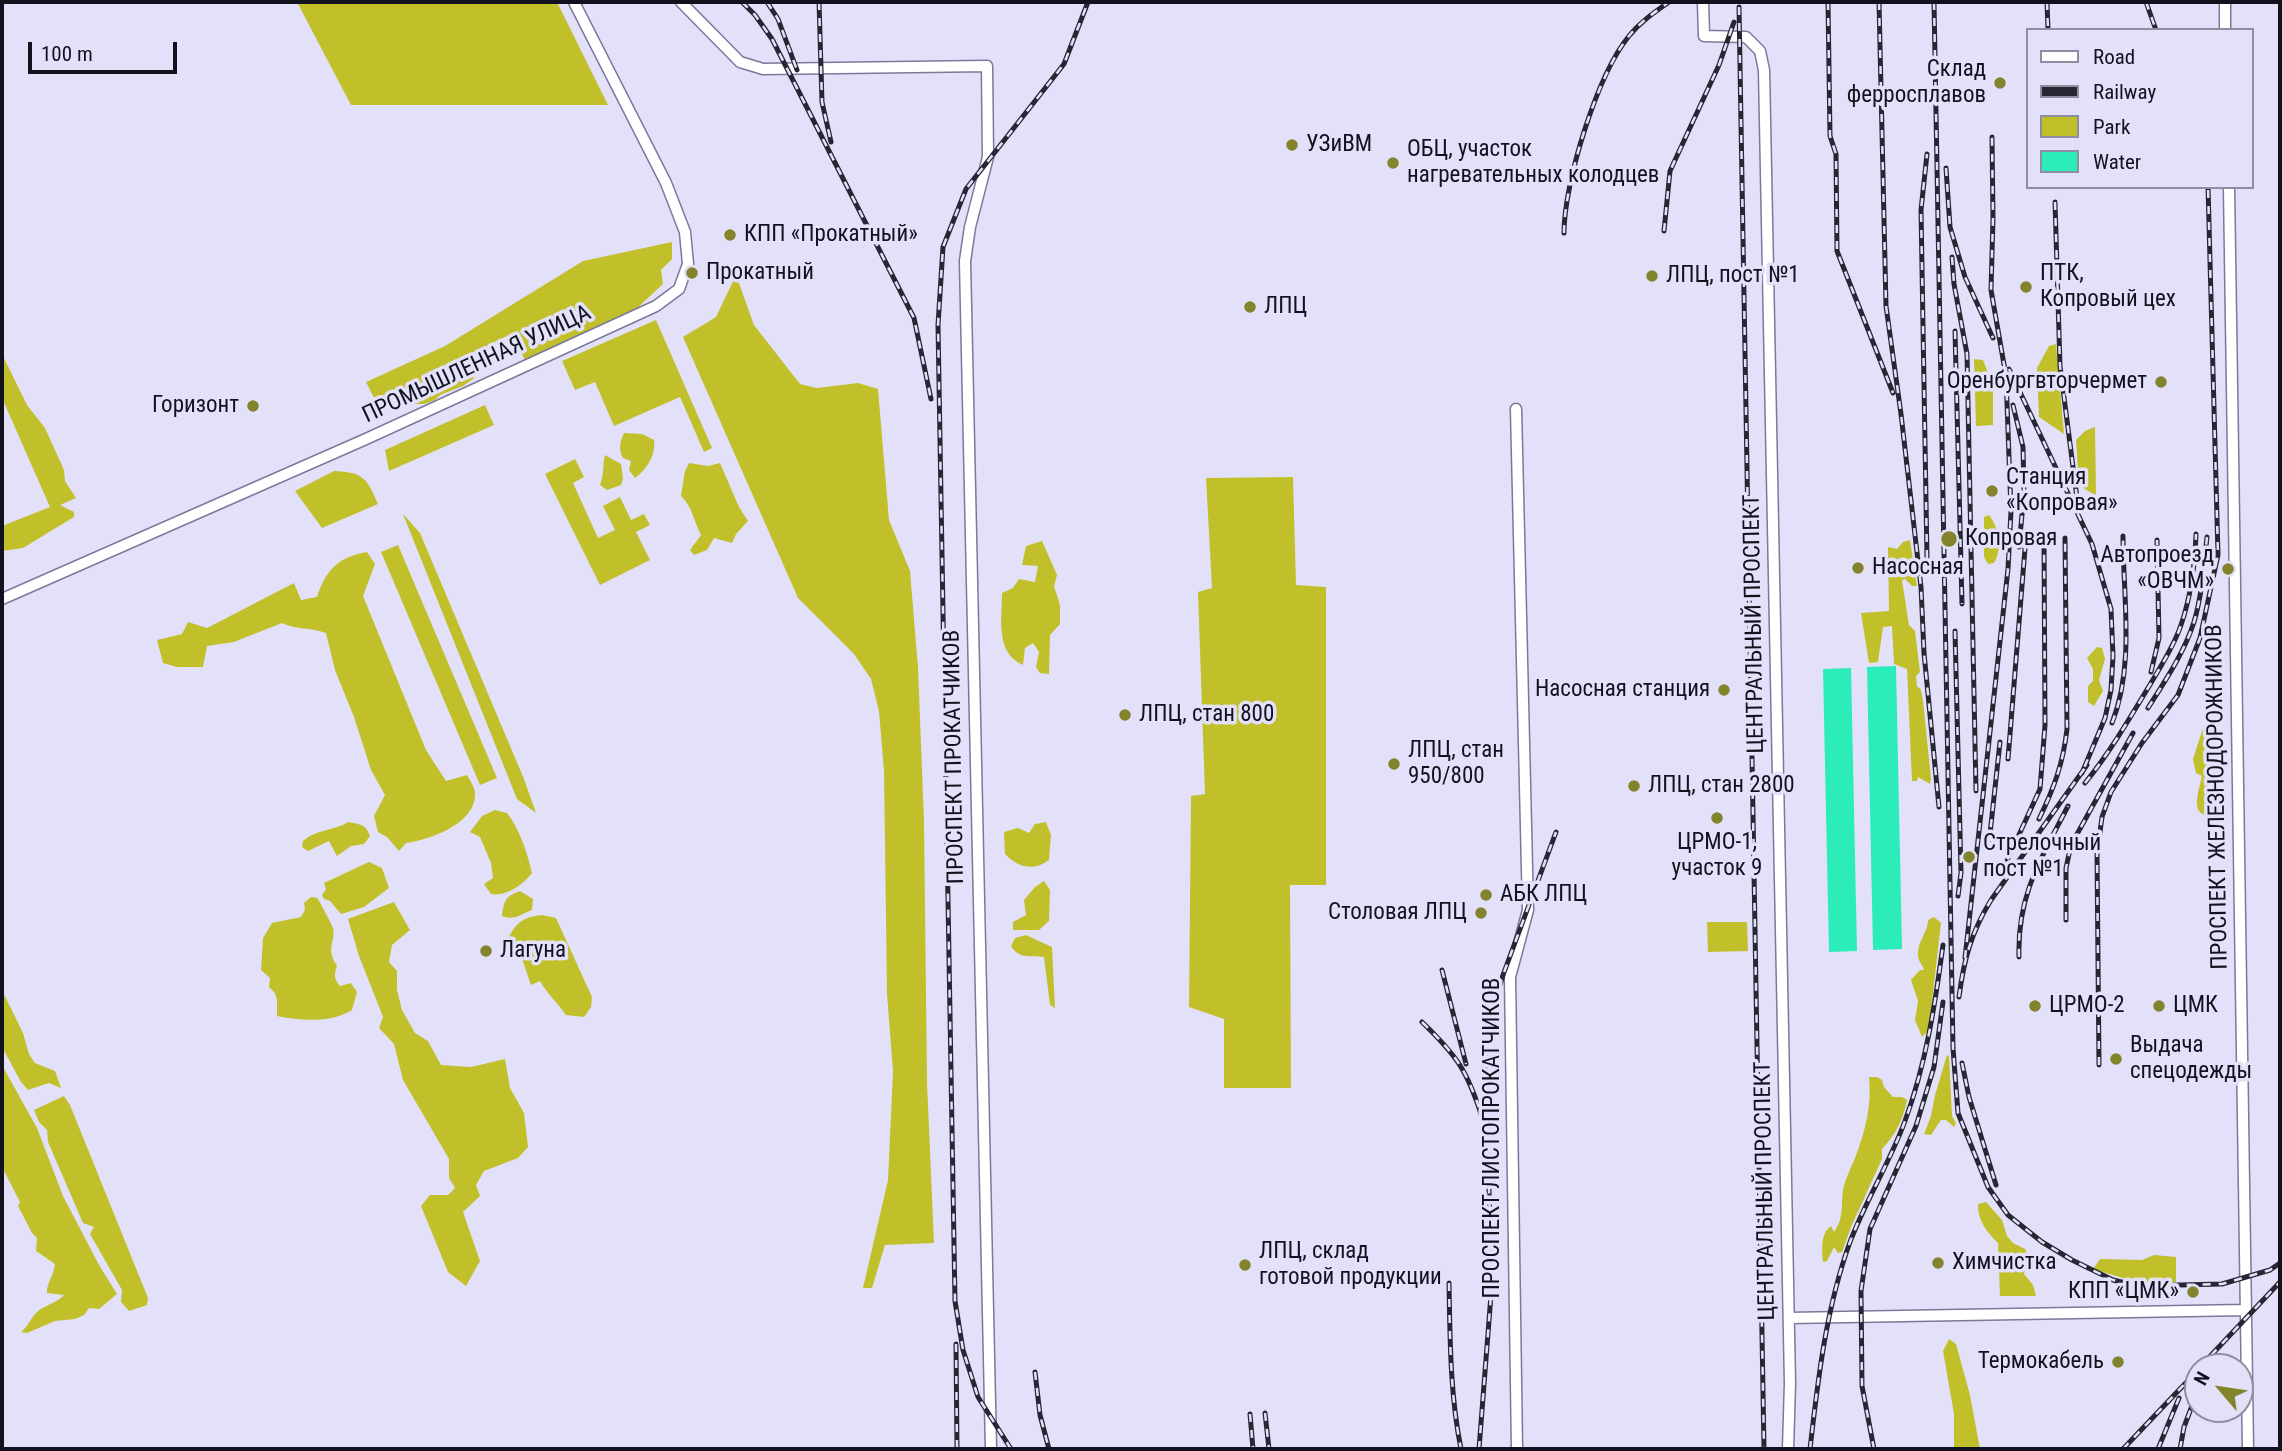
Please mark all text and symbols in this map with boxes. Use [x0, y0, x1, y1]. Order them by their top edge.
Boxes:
scale bar [32, 28, 180, 72]
legend [2026, 28, 2254, 189]
text: 100 m [41, 42, 93, 66]
text: Road [2093, 45, 2135, 69]
place label: Склад ферросплавов [1847, 56, 1986, 110]
marker: Склад ферросплавов [1992, 75, 2008, 91]
text: Railway [2093, 80, 2156, 104]
text: Park [2093, 115, 2130, 139]
place label: УЗиВМ [1306, 131, 1372, 159]
place label: ОБЦ, участок нагревательных колодцев [1407, 136, 1659, 190]
marker: УЗиВМ [1284, 137, 1300, 153]
text: Water [2093, 150, 2141, 174]
marker: ОБЦ, участок нагревательных колодцев [1385, 155, 1401, 171]
place label: КПП «Прокатный» [744, 221, 918, 249]
marker: КПП «Прокатный» [722, 227, 738, 243]
place label: Прокатный [706, 259, 814, 287]
place label: ПТК, Копровый цех [2040, 260, 2176, 314]
place label: ЛПЦ, пост №1 [1666, 262, 1800, 290]
marker: Прокатный [684, 265, 700, 281]
marker: ЛПЦ, пост №1 [1644, 268, 1660, 284]
marker: ПТК, Копровый цех [2018, 279, 2034, 295]
place label: ЛПЦ [1264, 293, 1307, 321]
marker: ЛПЦ [1242, 299, 1258, 315]
street label: ПРОМЫШЛЕННАЯ УЛИЦА [358, 300, 596, 430]
place label: Оренбургвторчермет [1947, 368, 2147, 396]
marker: Оренбургвторчермет [2153, 374, 2169, 390]
place label: Горизонт [152, 392, 239, 420]
marker: Горизонт [245, 398, 261, 414]
place label: Станция «Копровая» [2006, 464, 2118, 518]
marker: Станция «Копровая» [1984, 483, 2000, 499]
street label: ЦЕНТРАЛЬНЫЙ ПРОСПЕКТ [1739, 494, 1771, 754]
place label: Копровая [1965, 525, 2057, 553]
marker: Копровая [1939, 529, 1959, 549]
place label: Автопроезд «ОВЧМ» [2100, 542, 2214, 596]
place label: Насосная [1872, 554, 1964, 582]
marker: Насосная [1850, 560, 1866, 576]
marker: Автопроезд «ОВЧМ» [2220, 561, 2236, 577]
street label: ПРОСПЕКТ ЖЕЛЕЗНОДОРОЖНИКОВ [2201, 624, 2235, 970]
street label: ПРОСПЕКТ ПРОКАТЧИКОВ [939, 630, 971, 884]
place label: Насосная станция [1535, 676, 1710, 704]
marker: Насосная станция [1716, 682, 1732, 698]
place label: ЛПЦ, стан 800 [1139, 701, 1274, 729]
marker: ЛПЦ, стан 800 [1117, 707, 1133, 723]
place label: ЛПЦ, стан 950/800 [1408, 737, 1504, 791]
marker: ЛПЦ, стан 950/800 [1386, 756, 1402, 772]
place label: ЛПЦ, стан 2800 [1648, 772, 1795, 800]
marker: ЛПЦ, стан 2800 [1626, 778, 1642, 794]
marker: ЦРМО-1, участок 9 [1709, 810, 1725, 826]
place label: ЦРМО-1, участок 9 [1672, 829, 1762, 883]
place label: Стрелочный пост №1 [1983, 830, 2101, 884]
marker: Стрелочный пост №1 [1961, 849, 1977, 865]
place label: АБК ЛПЦ [1500, 881, 1587, 909]
marker: АБК ЛПЦ [1478, 887, 1494, 903]
place label: Столовая ЛПЦ [1328, 899, 1467, 927]
marker: Столовая ЛПЦ [1473, 905, 1489, 921]
place label: Лагуна [500, 937, 566, 965]
marker: Лагуна [478, 943, 494, 959]
street label: ПРОСПЕКТ ЛИСТОПРОКАТЧИКОВ [1479, 978, 1507, 1298]
place label: ЦРМО-2 [2049, 992, 2125, 1020]
place label: ЦМК [2173, 992, 2218, 1020]
marker: ЦРМО-2 [2027, 998, 2043, 1014]
marker: ЦМК [2151, 998, 2167, 1014]
place label: Выдача спецодежды [2130, 1032, 2252, 1086]
marker: Выдача спецодежды [2108, 1051, 2124, 1067]
street label: ЦЕНТРАЛЬНЫЙ ПРОСПЕКТ [1750, 1061, 1782, 1321]
place label: ЛПЦ, склад готовой продукции [1259, 1238, 1442, 1292]
place label: Химчистка [1952, 1249, 2056, 1277]
marker: Химчистка [1930, 1255, 1946, 1271]
marker: ЛПЦ, склад готовой продукции [1237, 1257, 1253, 1273]
place label: КПП «ЦМК» [2068, 1278, 2179, 1306]
marker: КПП «ЦМК» [2185, 1284, 2201, 1300]
place label: Термокабель [1978, 1348, 2104, 1376]
north arrow [2184, 1353, 2254, 1423]
marker: Термокабель [2110, 1354, 2126, 1370]
text: N [2189, 1368, 2215, 1389]

